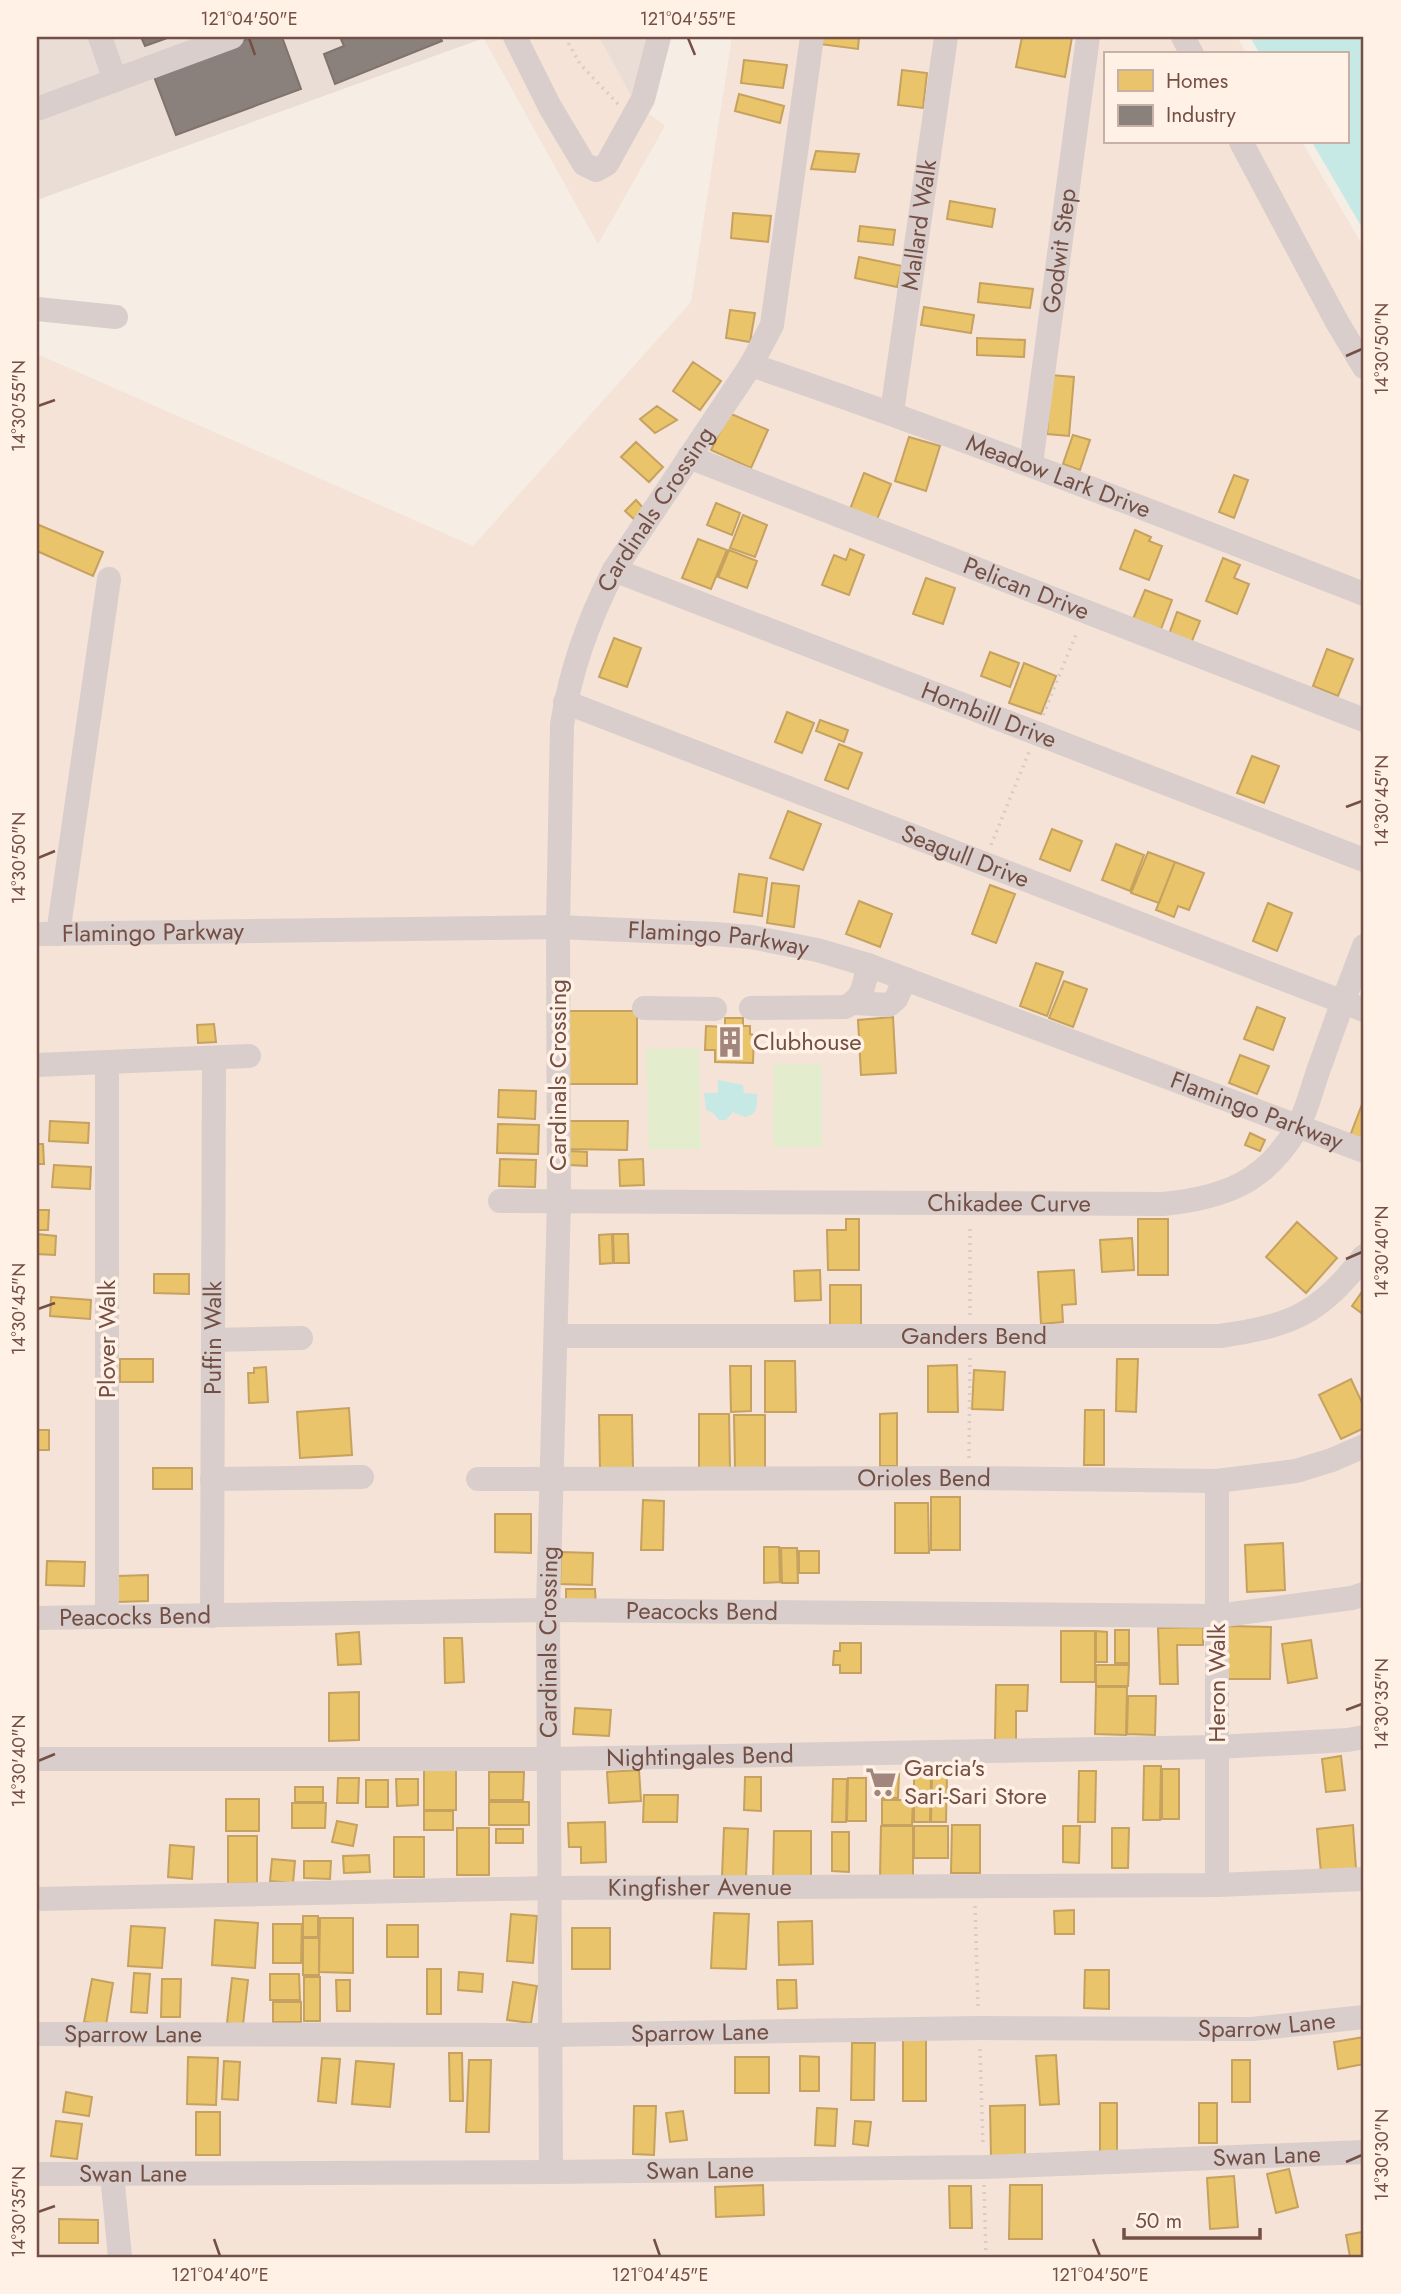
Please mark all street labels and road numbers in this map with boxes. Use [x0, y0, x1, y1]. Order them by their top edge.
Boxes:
street label: Mallard Walk [892, 157, 945, 293]
street label: Godwit Step [1033, 186, 1085, 316]
street label: Cardinals Crossing [588, 419, 722, 598]
street label: Meadow Lark Drive [961, 425, 1156, 527]
street label: Pelican Drive [958, 548, 1095, 628]
street label: Hornbill Drive [916, 672, 1062, 757]
street label: Seagull Drive [896, 815, 1035, 896]
street label: Flamingo Parkway [627, 912, 813, 965]
street label: Flamingo Parkway [62, 913, 245, 951]
street label: Cardinals Crossing [540, 979, 575, 1171]
street label: Flamingo Parkway [1166, 1062, 1349, 1159]
street label: Chikadee Curve [927, 1185, 1091, 1221]
street label: Plover Walk [89, 1279, 124, 1398]
street label: Puffin Walk [195, 1280, 230, 1395]
street label: Ganders Bend [901, 1318, 1047, 1353]
street label: Orioles Bend [857, 1460, 991, 1495]
street label: Cardinals Crossing [530, 1545, 567, 1738]
street label: Peacocks Bend [626, 1593, 778, 1629]
street label: Peacocks Bend [59, 1597, 211, 1635]
street label: Heron Walk [1199, 1623, 1234, 1743]
street label: Nightingales Bend [606, 1737, 794, 1775]
street label: Kingfisher Avenue [608, 1869, 792, 1905]
street label: Sparrow Lane [1198, 2002, 1337, 2046]
street label: Sparrow Lane [631, 2013, 769, 2051]
street label: Sparrow Lane [64, 2016, 202, 2051]
street label: Swan Lane [1212, 2136, 1321, 2175]
street label: Swan Lane [646, 2152, 754, 2188]
street label: Swan Lane [79, 2155, 187, 2191]

